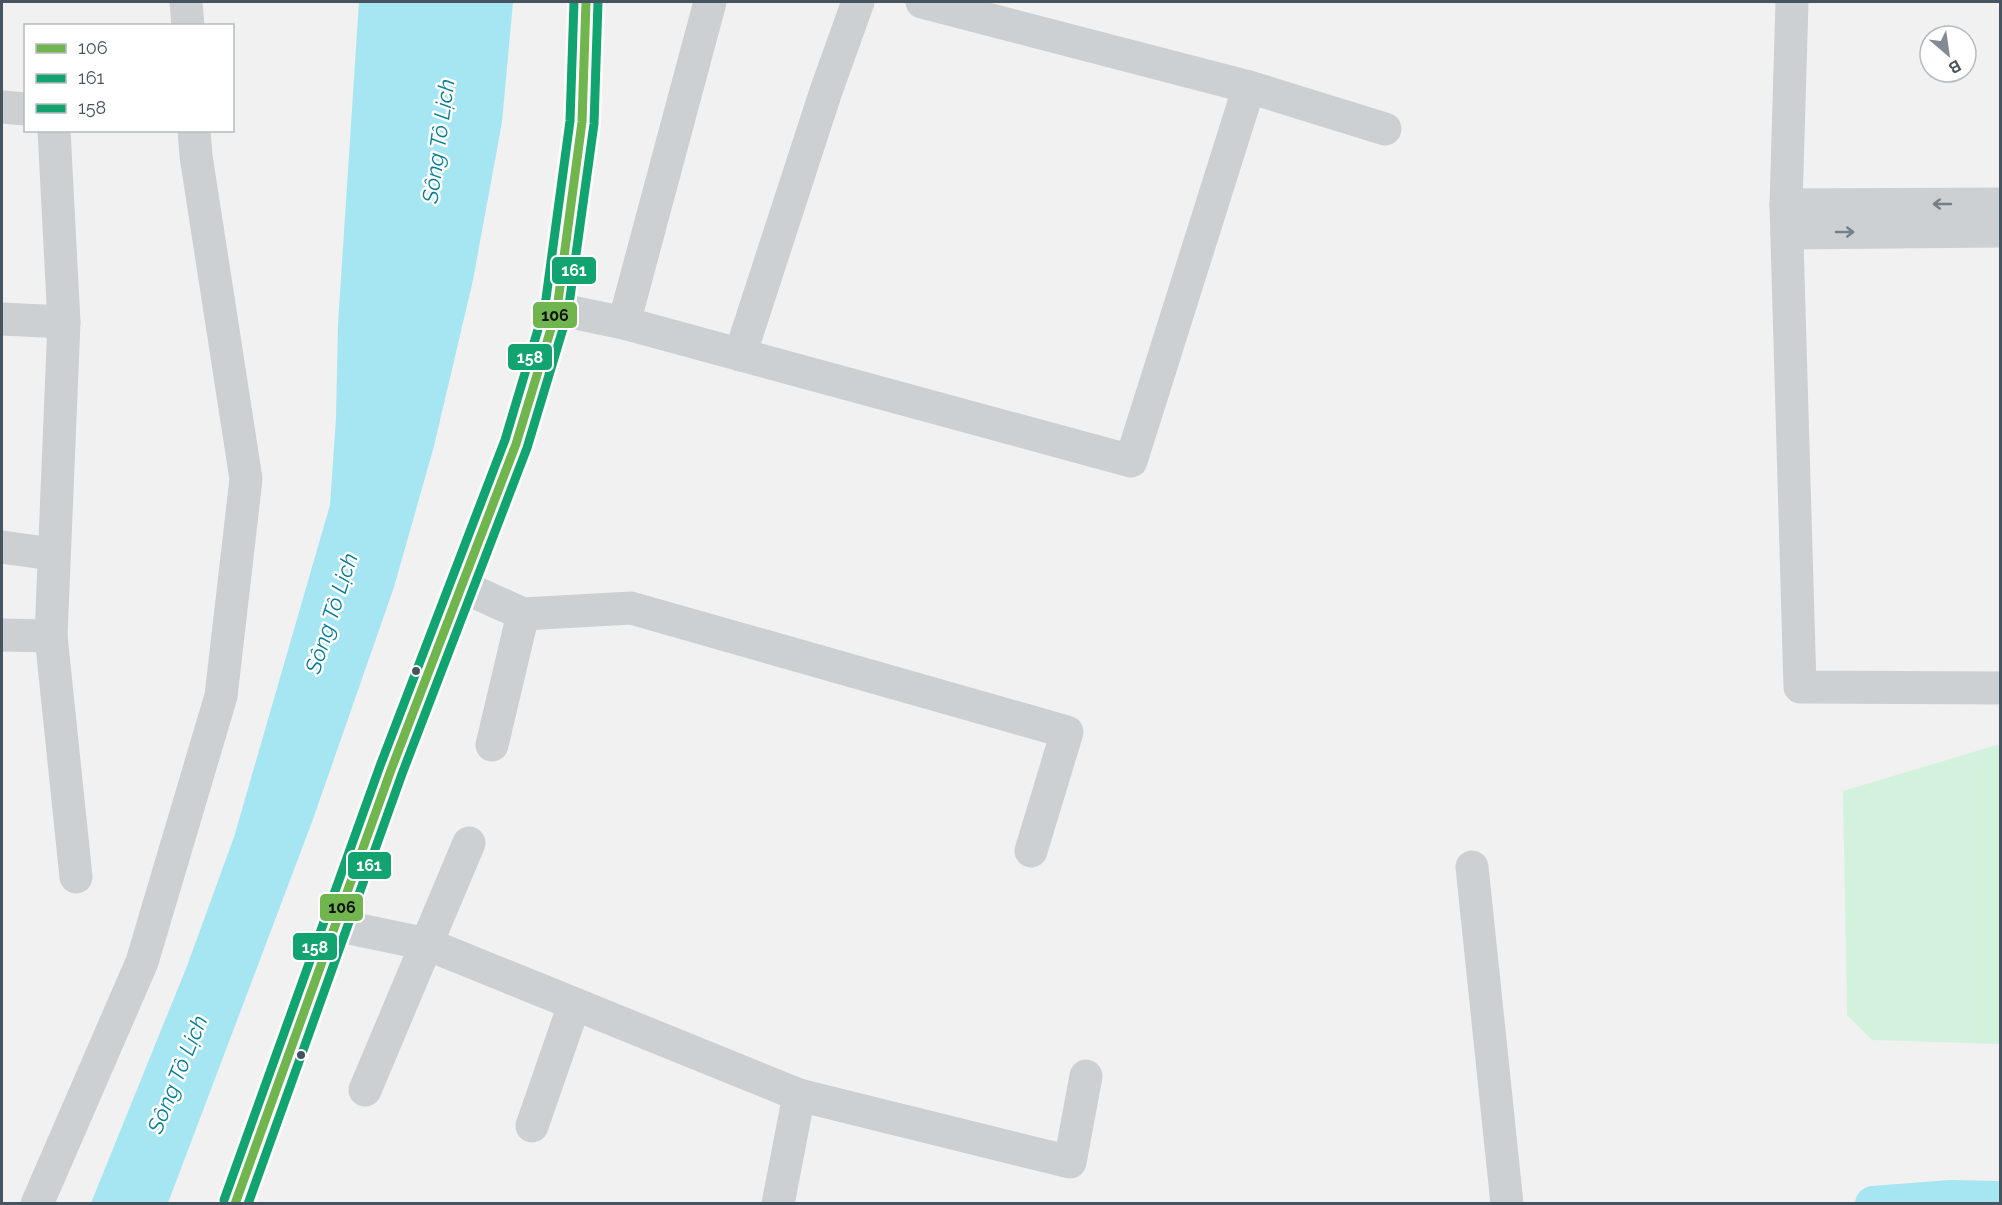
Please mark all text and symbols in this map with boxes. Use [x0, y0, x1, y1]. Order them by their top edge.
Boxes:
legend [24, 24, 234, 132]
north arrow [1918, 24, 1978, 84]
text: 106 [78, 37, 108, 58]
text: B [1946, 56, 1964, 78]
text: 161 [78, 67, 105, 88]
water label: Sông Tô Lịch [416, 77, 460, 206]
text: 158 [78, 97, 106, 118]
one-way arrow [1933, 198, 1953, 210]
one-way arrow [1835, 226, 1855, 238]
line badge: 161 [551, 256, 597, 285]
text: 161 [561, 261, 587, 280]
line badge: 106 [532, 301, 578, 329]
text: 106 [541, 306, 569, 325]
line badge: 158 [507, 343, 553, 371]
text: 158 [517, 348, 543, 367]
water label: Sông Tô Lịch [299, 550, 363, 677]
unlabelled marker [410, 665, 422, 677]
line badge: 161 [347, 851, 392, 880]
text: 161 [356, 856, 382, 875]
line badge: 106 [319, 893, 364, 922]
text: 106 [328, 898, 356, 917]
line badge: 158 [292, 932, 338, 961]
text: 158 [302, 938, 328, 957]
water label: Sông Tô Lịch [141, 1011, 212, 1138]
unlabelled marker [295, 1049, 307, 1061]

